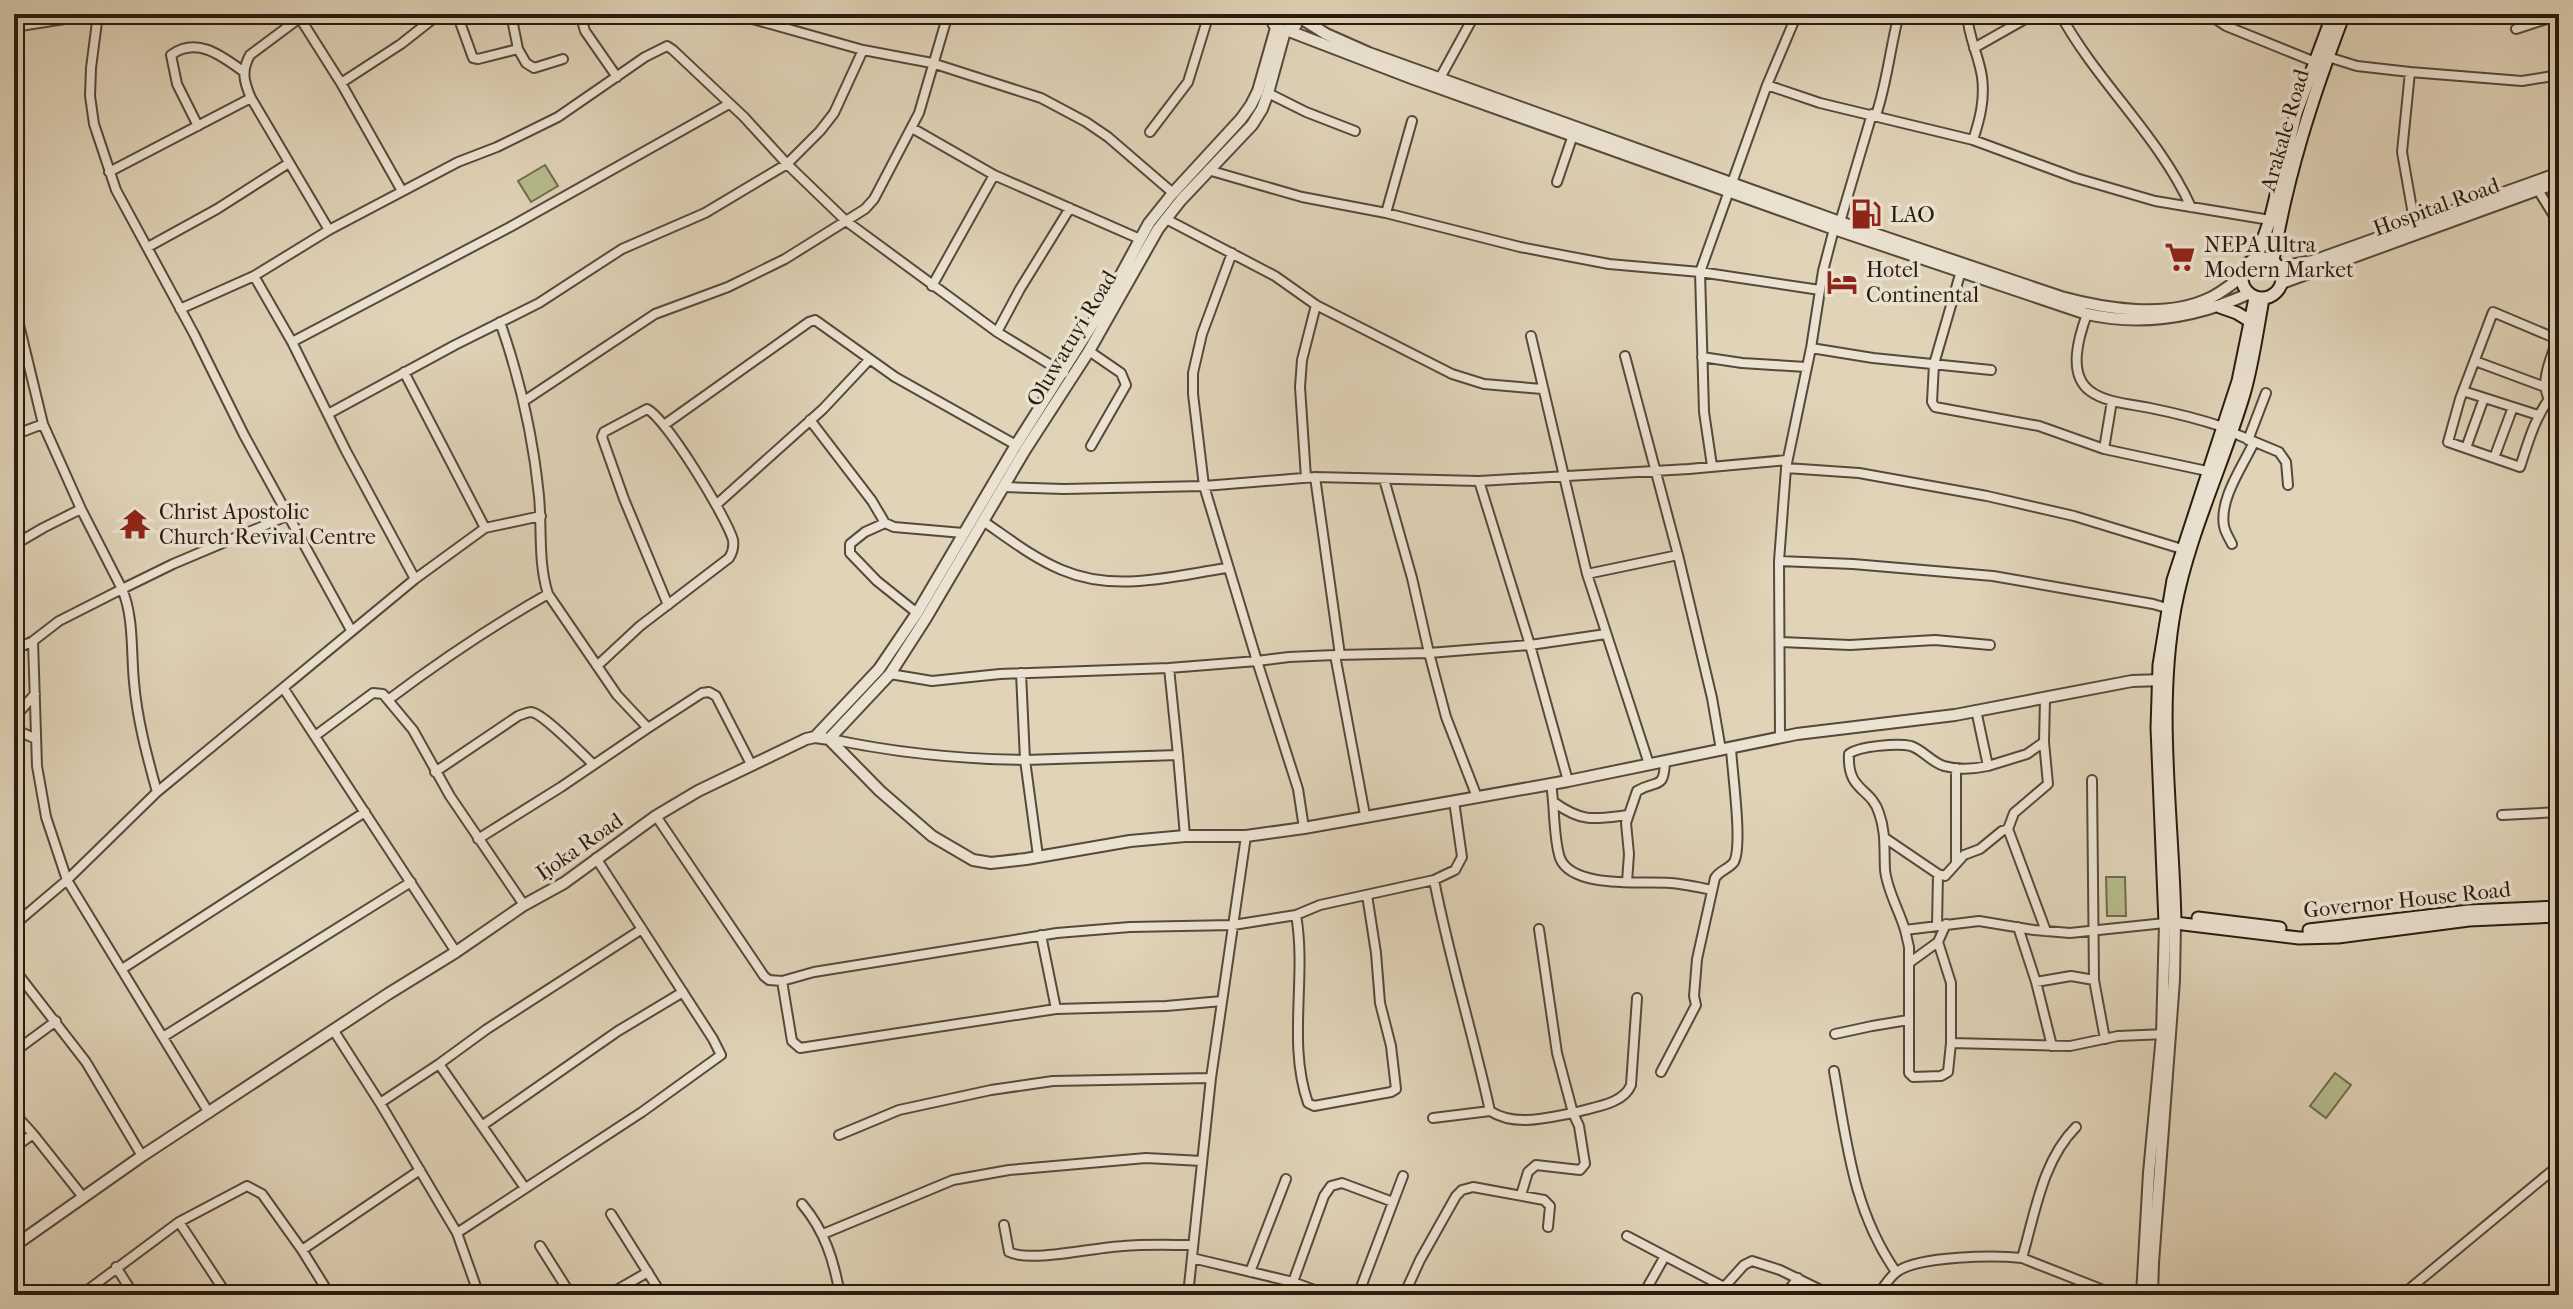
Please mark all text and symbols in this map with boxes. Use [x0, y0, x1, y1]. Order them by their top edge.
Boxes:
street label: Arakale Road [2255, 65, 2315, 195]
street label: Hospital Road [2370, 172, 2504, 242]
fuel station icon: LAO [1849, 197, 1883, 231]
place label: LAO [1890, 202, 1935, 228]
place label: NEPA Ultra Modern Market [2204, 232, 2354, 283]
supermarket icon: NEPA Ultra Modern Market [2163, 240, 2197, 274]
place label: Hotel Continental [1866, 257, 1979, 308]
street label: Oluwatuyi Road [1021, 265, 1123, 411]
hotel icon: Hotel Continental [1825, 265, 1859, 299]
place label: Christ Apostolic Church Revival Centre [159, 499, 376, 550]
temple icon: Christ Apostolic Church Revival Centre [118, 507, 152, 541]
street label: Ijoka Road [531, 807, 629, 886]
street label: Governor House Road [2302, 876, 2513, 924]

